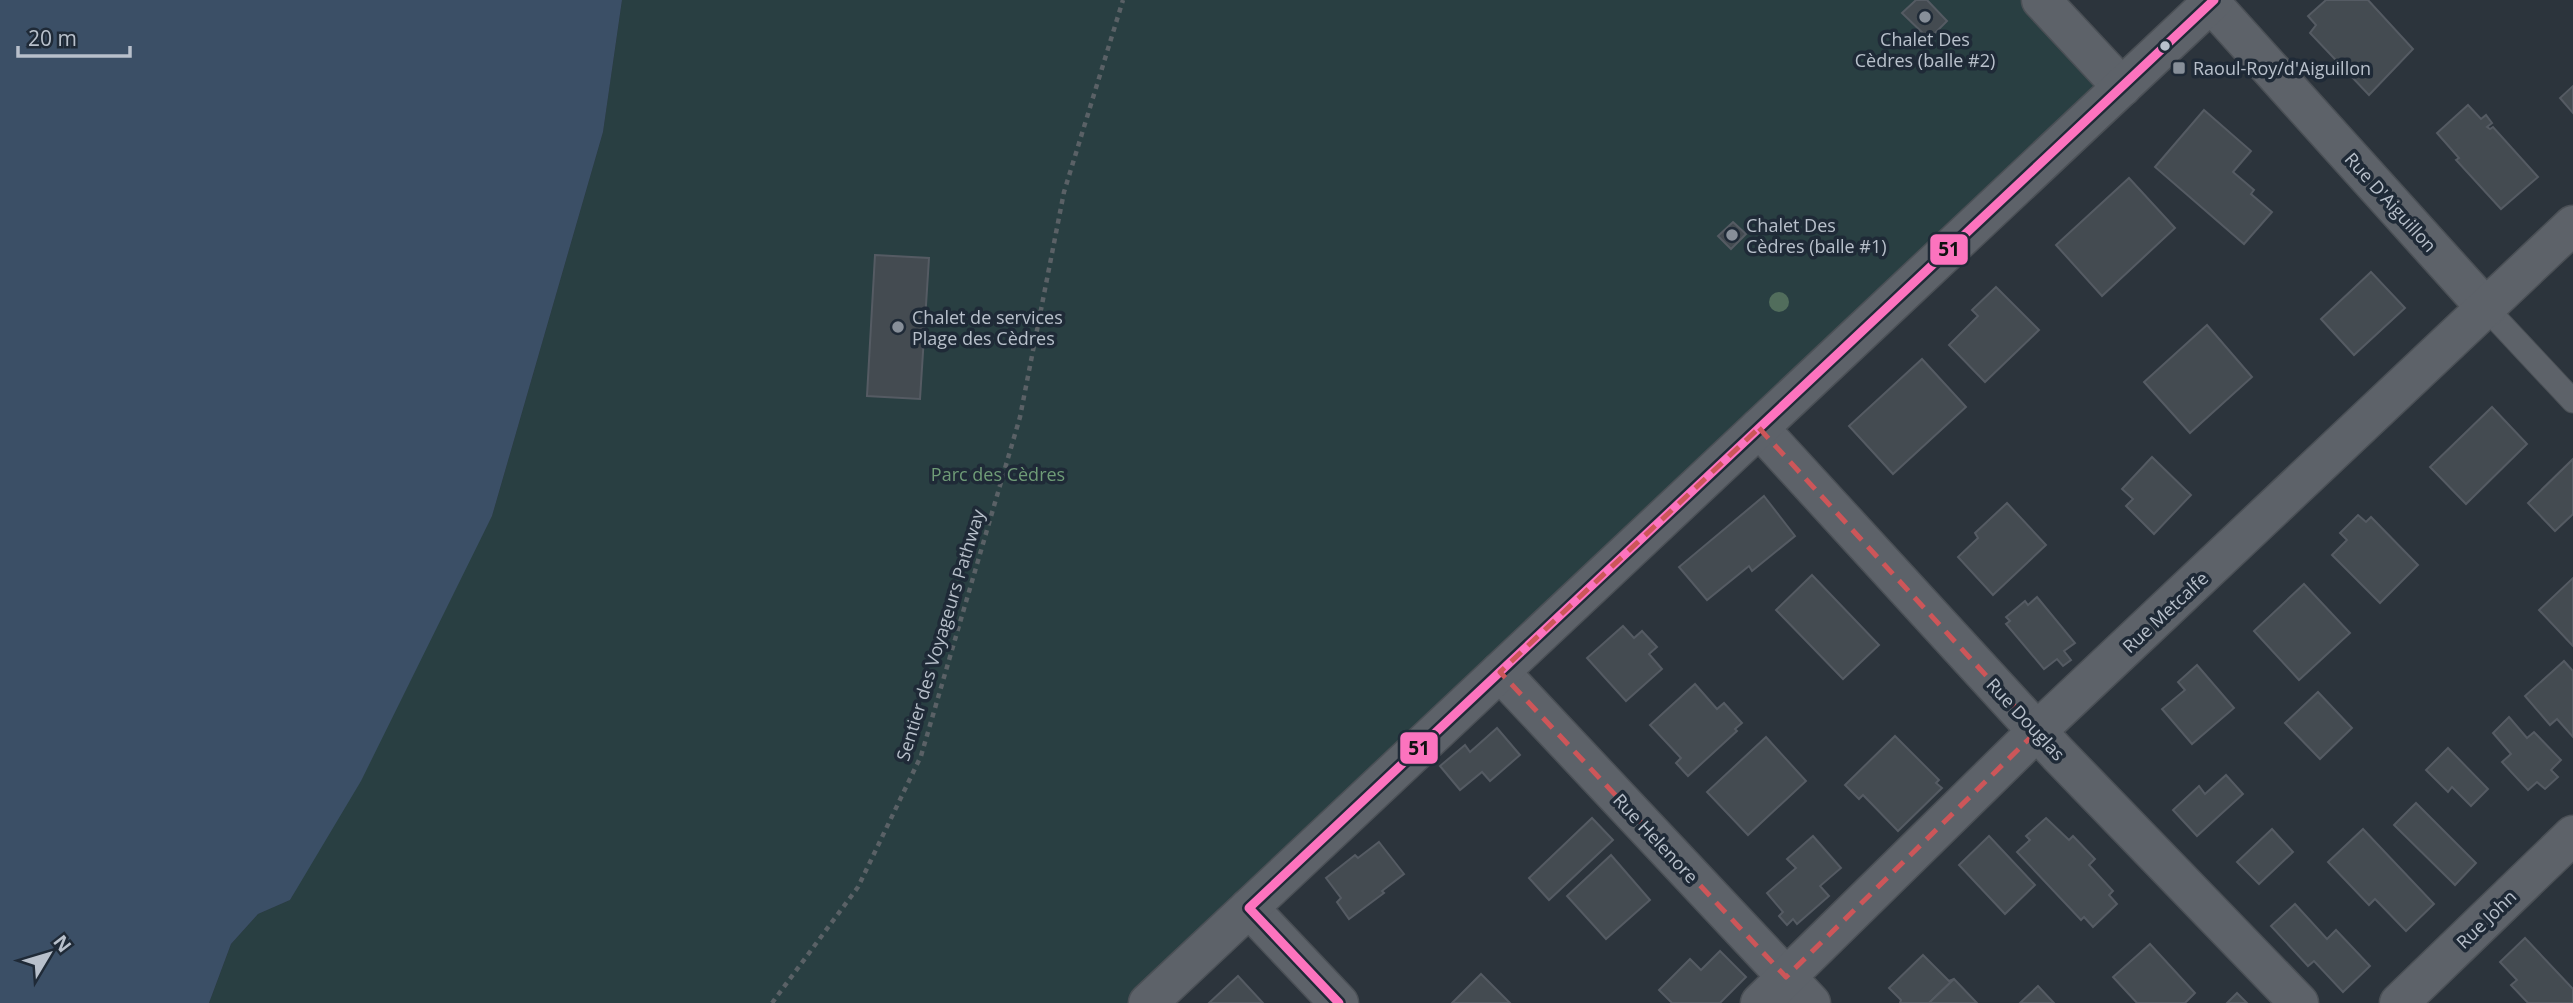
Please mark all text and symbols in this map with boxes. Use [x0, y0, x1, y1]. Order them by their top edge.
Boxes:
marker: Chalet Des Cèdres (balle #2) [1917, 9, 1933, 25]
scale bar [18, 14, 130, 58]
text: 20 m [28, 24, 77, 52]
place label: Chalet Des Cèdres (balle #2) [1855, 27, 1995, 72]
unlabelled marker [2158, 39, 2172, 53]
place label: Raoul-Roy/d'Aiguillon [2193, 56, 2371, 80]
marker: Raoul-Roy/d'Aiguillon [2171, 60, 2187, 76]
street label: Rue D'Aiguillon [2340, 147, 2442, 257]
place label: Chalet Des Cèdres (balle #1) [1746, 213, 1887, 258]
marker: Chalet Des Cèdres (balle #1) [1724, 227, 1740, 243]
line badge: 51 [1929, 233, 1969, 266]
text: 51 [1938, 236, 1960, 262]
place label: Chalet de services Plage des Cèdres [912, 305, 1063, 350]
marker: Chalet de services Plage des Cèdres [890, 319, 906, 335]
park label: Parc des Cèdres [931, 462, 1065, 486]
street label: Sentier des Voyageurs Pathway [890, 505, 990, 764]
street label: Rue Metcalfe [2117, 566, 2213, 658]
street label: Rue Douglas [1981, 673, 2071, 765]
line badge: 51 [1399, 731, 1439, 765]
text: 51 [1408, 735, 1430, 761]
street label: Rue Helenore [1608, 788, 1704, 888]
street label: Rue John [2451, 884, 2521, 954]
north arrow [14, 919, 84, 989]
text: N [47, 929, 77, 958]

